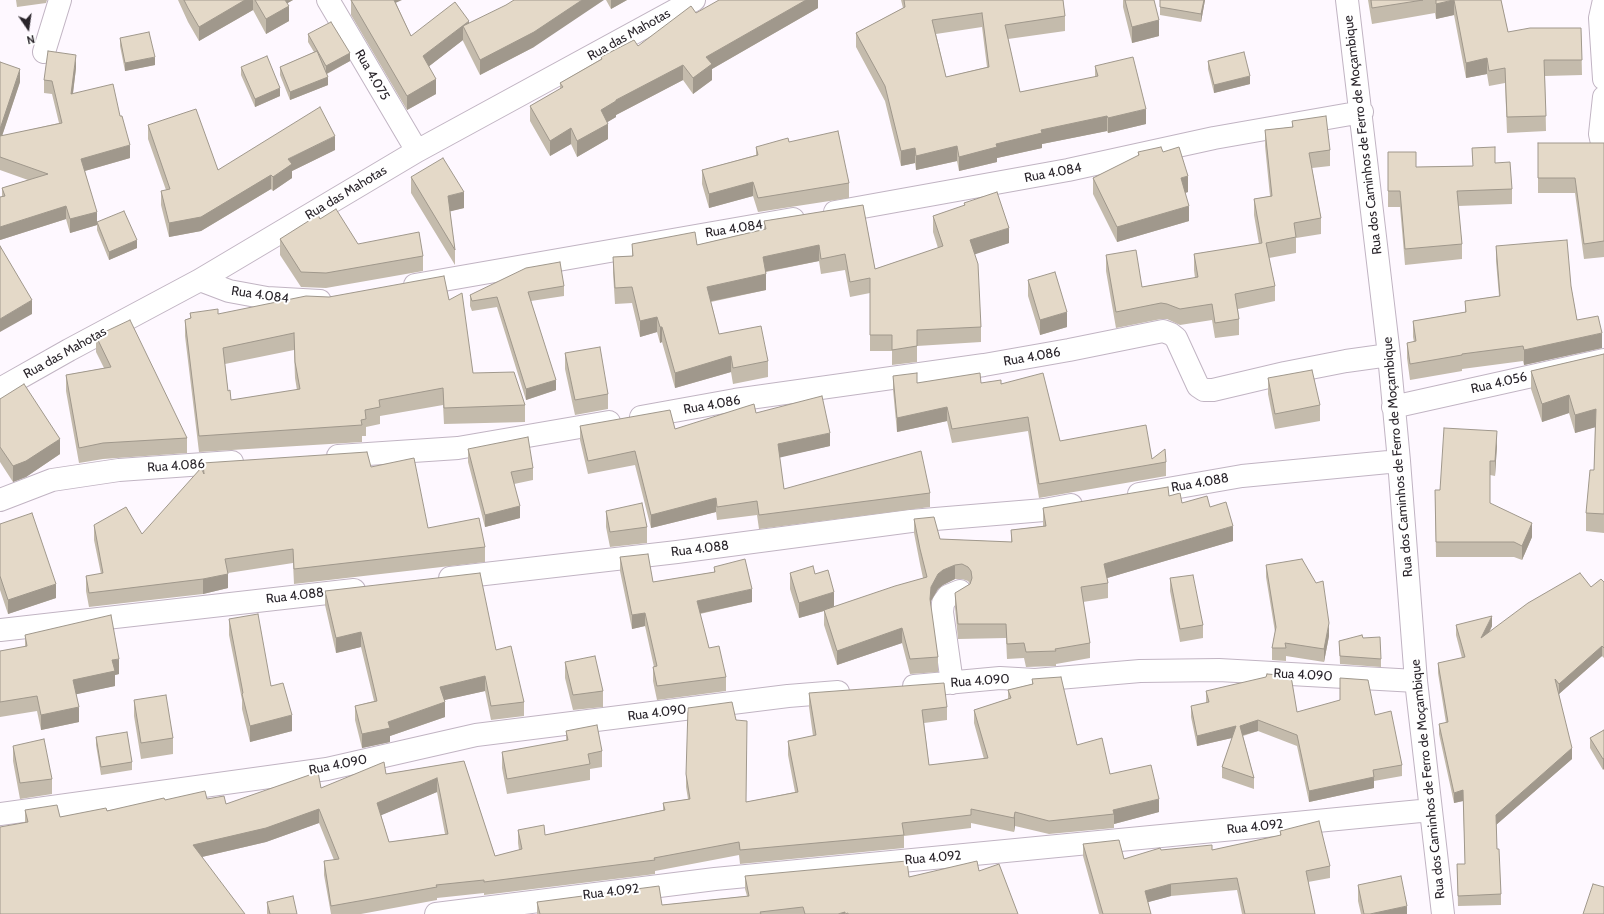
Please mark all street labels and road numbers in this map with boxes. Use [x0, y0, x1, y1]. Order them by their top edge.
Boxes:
street label: Rua das Mahotas [585, 6, 673, 64]
street label: Rua dos Caminhos de Ferro de Moçambique [1341, 15, 1385, 255]
street label: Rua 4.075 [351, 47, 393, 103]
street label: Rua 4.084 [1023, 160, 1083, 186]
street label: Rua das Mahotas [302, 163, 390, 223]
street label: Rua 4.084 [704, 217, 764, 241]
street label: Rua 4.084 [230, 283, 290, 307]
street label: Rua das Mahotas [21, 324, 109, 382]
street label: Rua dos Caminhos de Ferro de Moçambique [1380, 336, 1416, 578]
street label: Rua 4.086 [1002, 344, 1062, 370]
street label: Rua 4.056 [1469, 369, 1529, 397]
street label: Rua 4.086 [682, 392, 742, 418]
street label: Rua 4.086 [147, 456, 205, 476]
street label: Rua 4.088 [1170, 470, 1230, 496]
street label: Rua 4.088 [670, 538, 730, 560]
street label: Rua 4.088 [265, 585, 325, 607]
street label: Rua dos Caminhos de Ferro de Moçambique [1408, 658, 1448, 900]
street label: Rua 4.090 [1273, 666, 1333, 684]
street label: Rua 4.090 [950, 671, 1010, 691]
street label: Rua 4.090 [627, 702, 687, 724]
street label: Rua 4.090 [308, 752, 368, 778]
street label: Rua 4.092 [1226, 816, 1284, 838]
street label: Rua 4.092 [904, 848, 962, 868]
street label: Rua 4.092 [582, 881, 640, 903]

